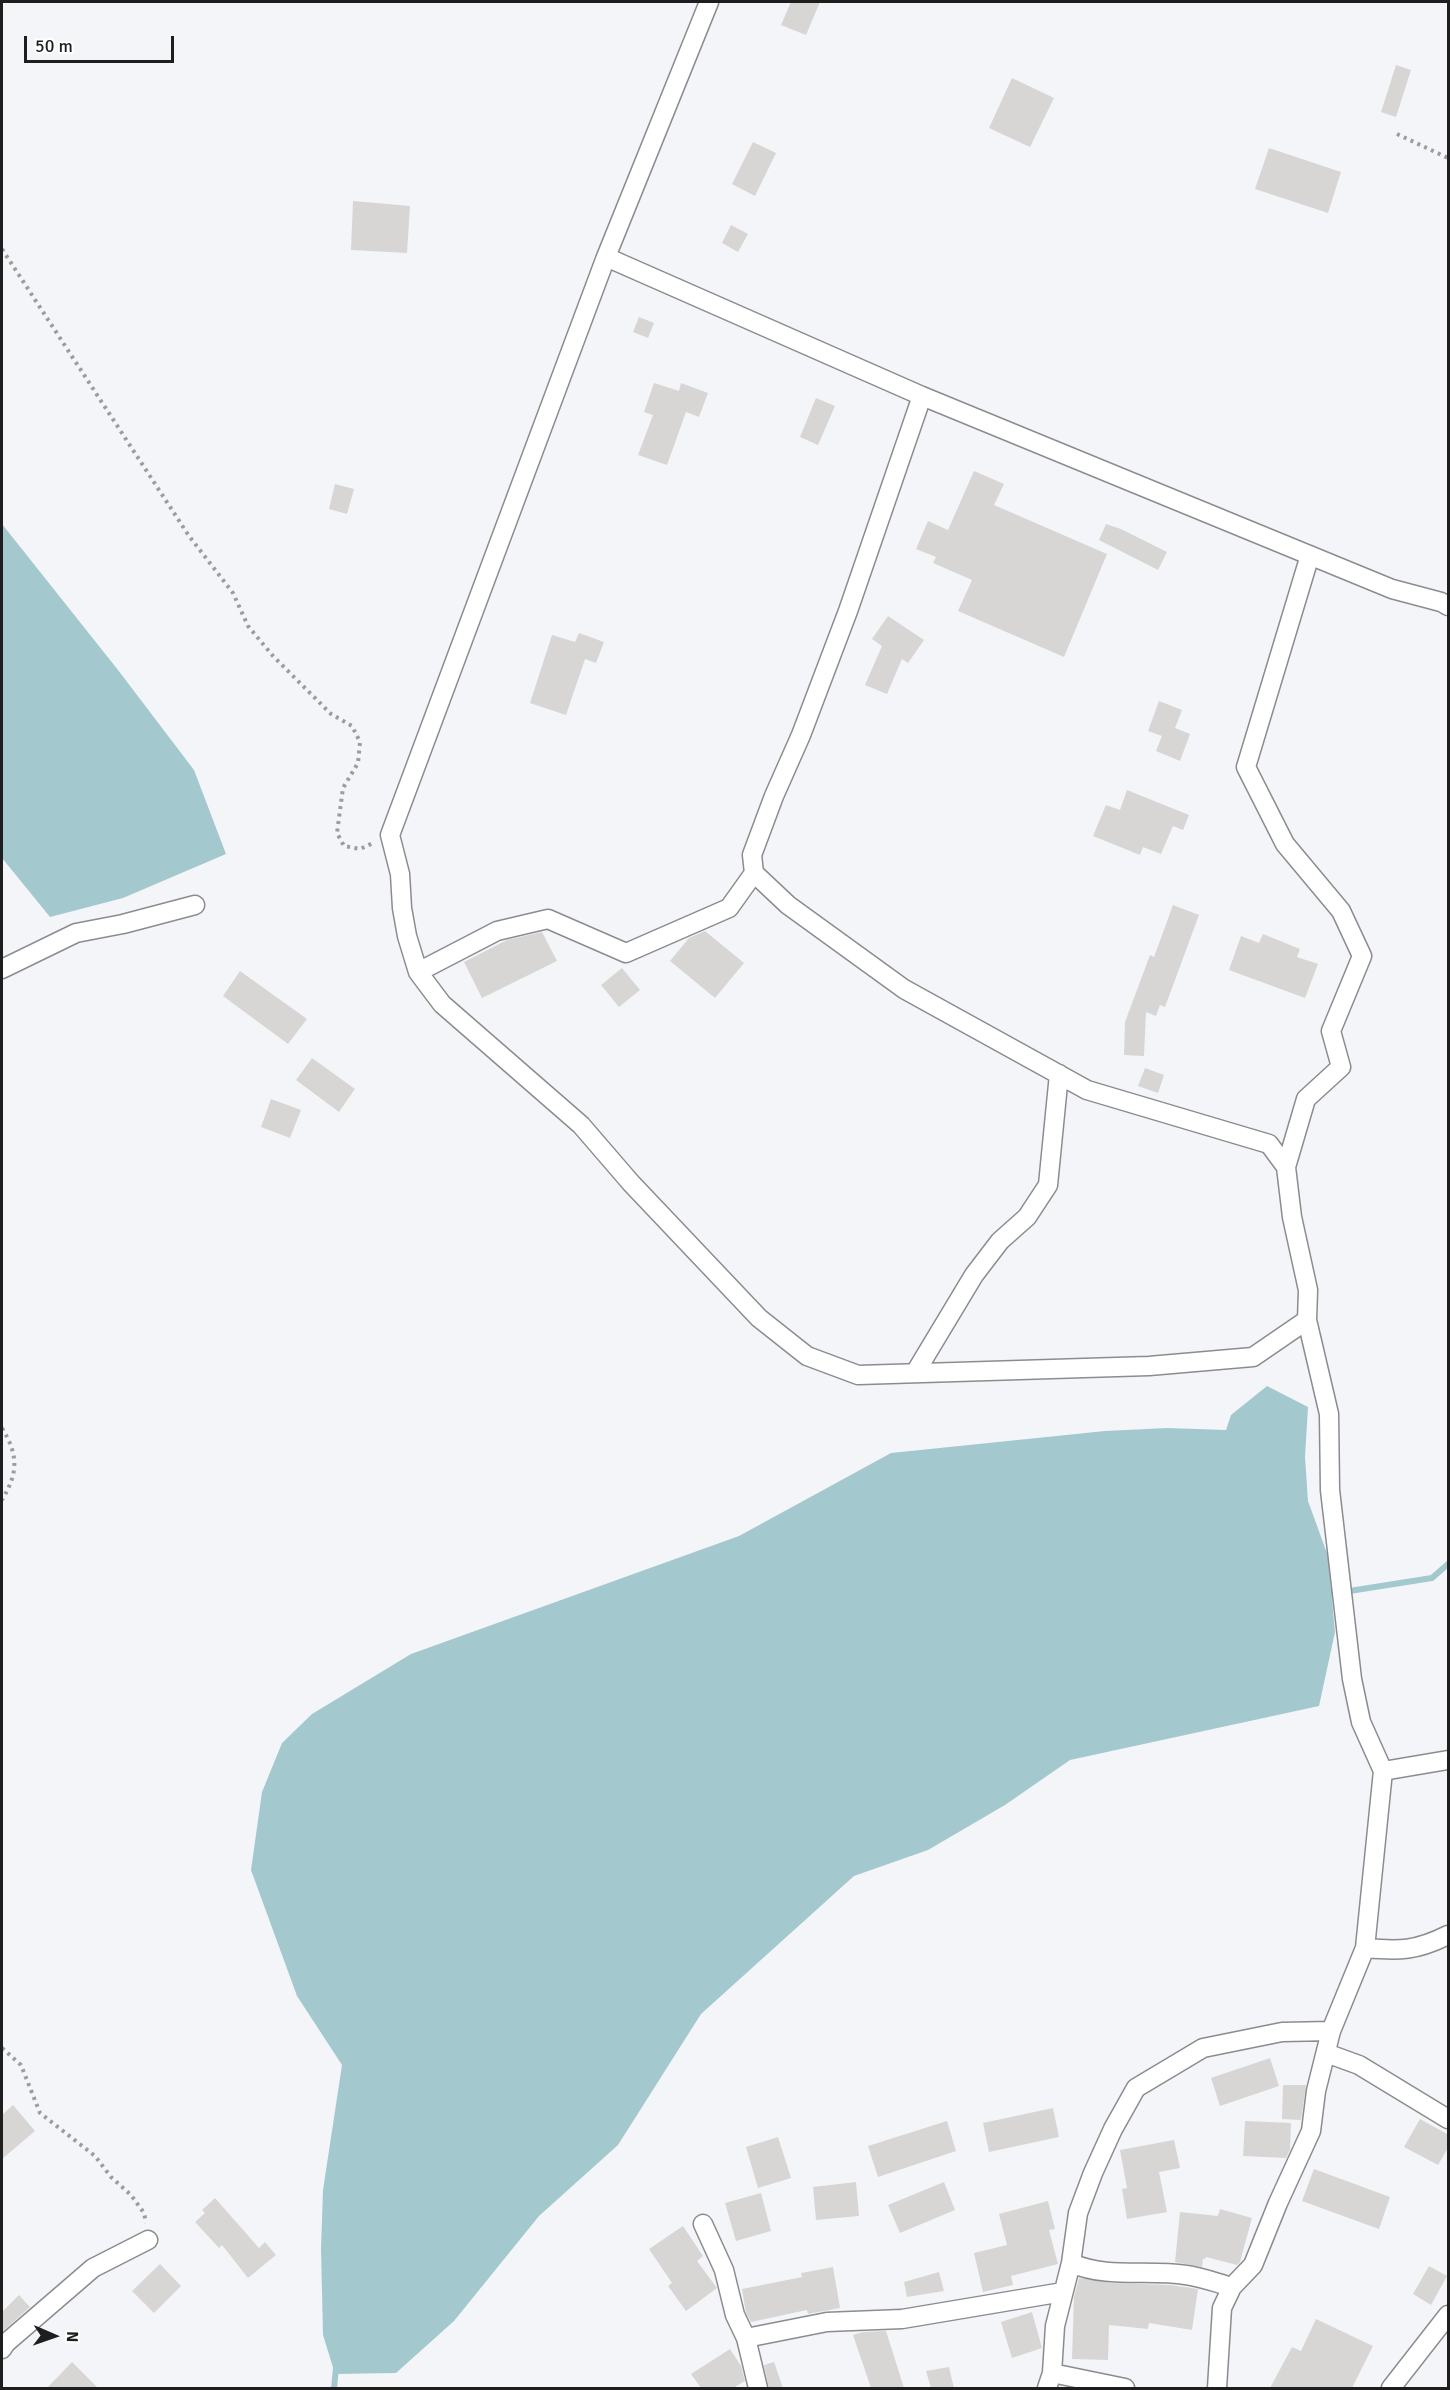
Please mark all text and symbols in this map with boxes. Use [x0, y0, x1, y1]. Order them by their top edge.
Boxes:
scale bar [27, 24, 177, 62]
text: 50 m [35, 35, 73, 57]
north arrow [24, 2306, 84, 2366]
text: N [62, 2331, 82, 2343]

